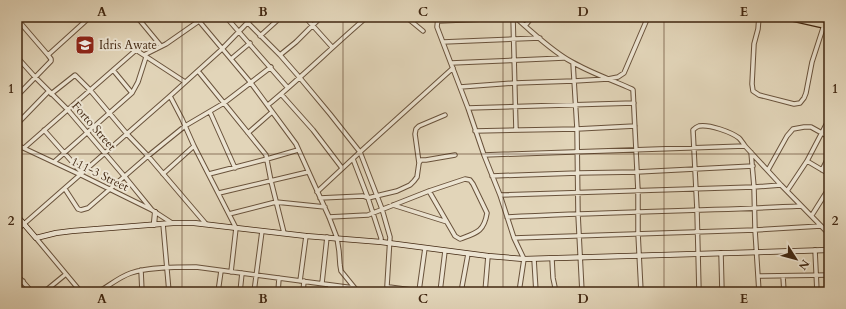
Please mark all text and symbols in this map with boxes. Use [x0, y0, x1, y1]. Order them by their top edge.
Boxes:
text: A [97, 3, 107, 21]
text: B [258, 3, 268, 21]
text: C [418, 3, 428, 21]
text: D [577, 3, 589, 21]
text: E [740, 3, 748, 21]
school or university icon: Idris Awate [74, 34, 96, 56]
place label: Idris Awate [99, 37, 157, 53]
text: 1 [8, 80, 14, 98]
text: 1 [832, 80, 838, 98]
street label: Forto Street [68, 98, 120, 154]
street label: 111-3 Street [69, 153, 132, 195]
text: 2 [8, 212, 15, 230]
text: 2 [832, 212, 839, 230]
north arrow [776, 239, 816, 279]
text: N [795, 256, 813, 273]
text: A [97, 290, 107, 308]
text: B [258, 290, 268, 308]
text: C [418, 290, 428, 308]
text: D [577, 290, 589, 308]
text: E [740, 290, 748, 308]

